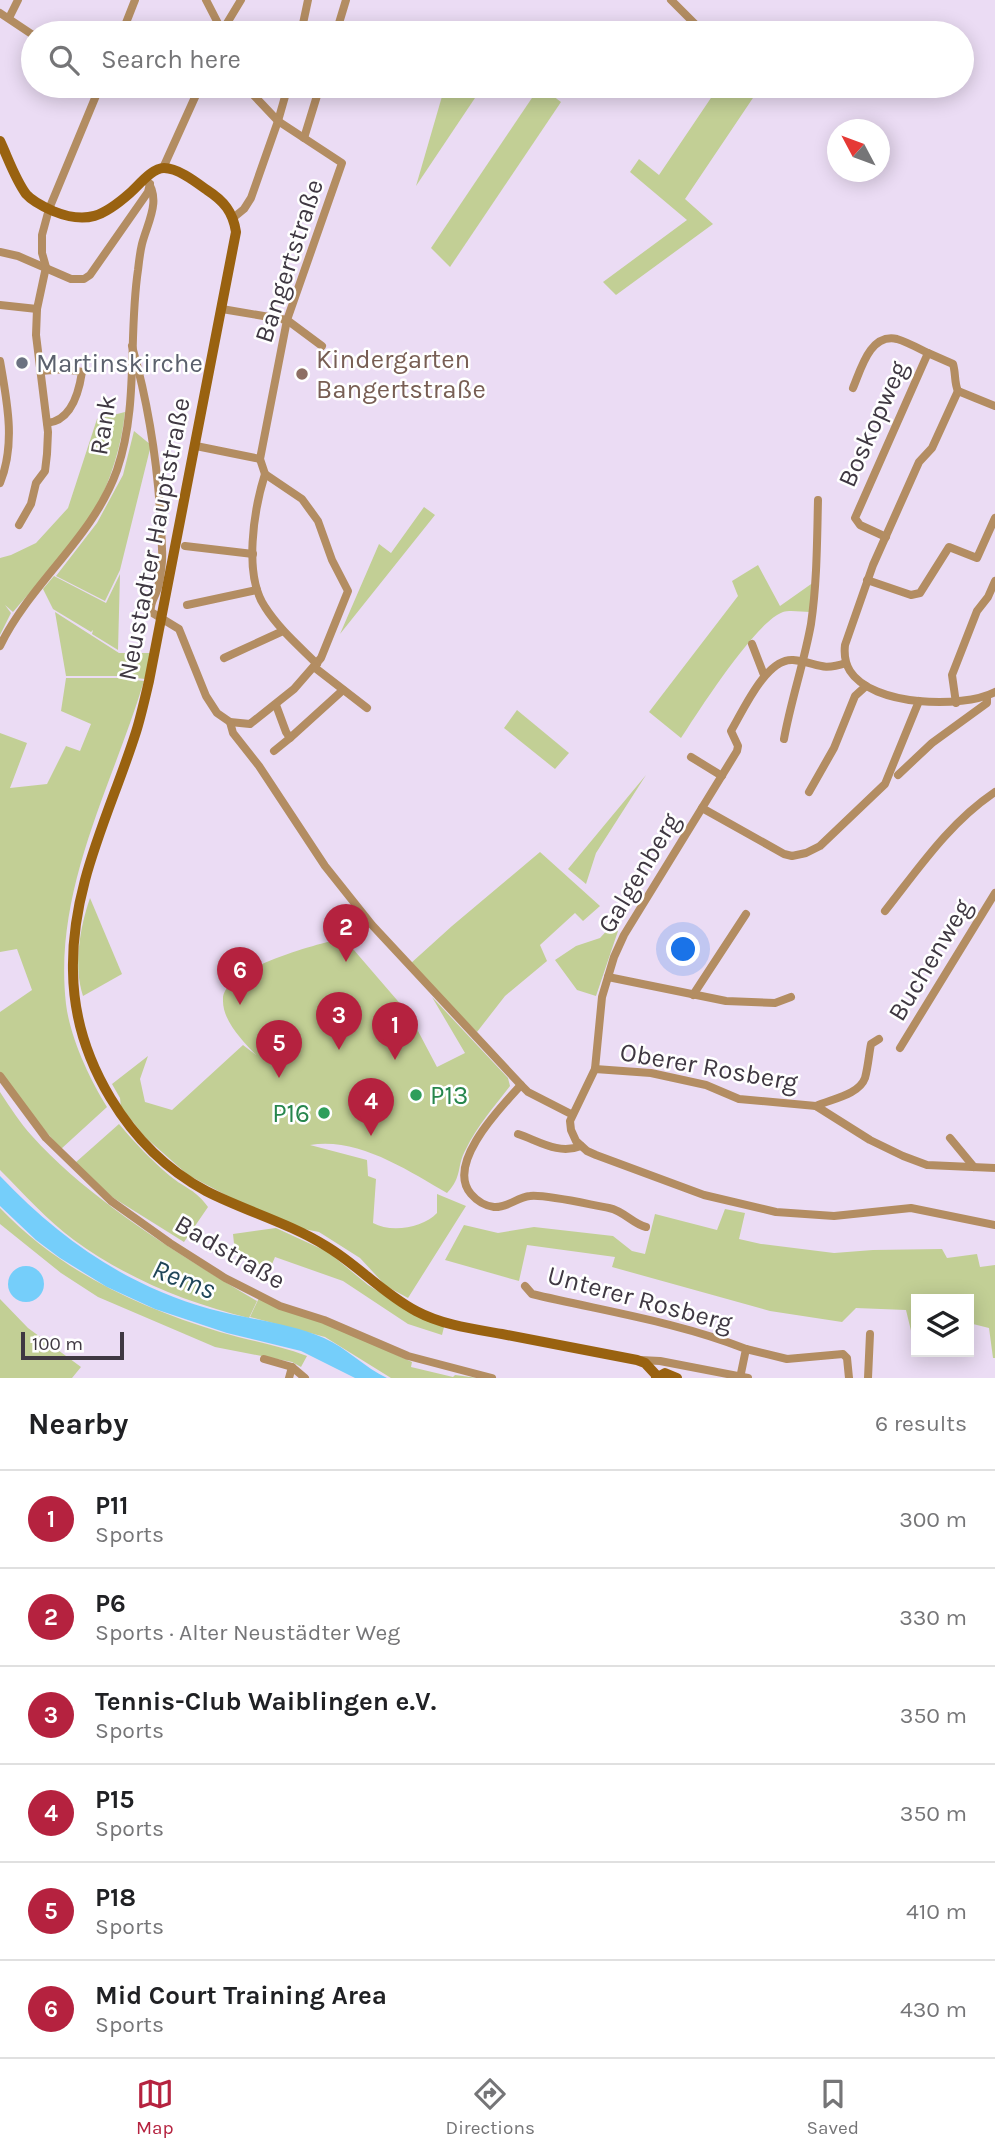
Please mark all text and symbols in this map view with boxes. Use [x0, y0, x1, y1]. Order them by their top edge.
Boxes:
search box [21, 21, 974, 98]
icon: search [45, 41, 83, 79]
text: Search here [101, 44, 241, 75]
north arrow [827, 119, 890, 182]
street label: Bangertstraße [248, 175, 330, 347]
place label: Kindergarten Bangertstraße [316, 344, 486, 405]
place label: Martinskirche [36, 348, 203, 379]
marker: Martinskirche [14, 355, 30, 371]
street label: Boskopweg [831, 356, 915, 492]
marker: Kindergarten Bangertstraße [294, 366, 310, 382]
street label: Rank [83, 393, 123, 457]
street label: Neustadter Hauptstraße [111, 395, 197, 683]
street label: Galgenberg [591, 807, 687, 939]
street label: Buchenweg [881, 893, 979, 1027]
pin: 2 [323, 904, 369, 962]
your location [666, 932, 700, 966]
pin: 6 [217, 947, 263, 1005]
pin: 3 [316, 992, 362, 1050]
pin: 1 [372, 1002, 418, 1060]
pin: 5 [256, 1020, 302, 1078]
street label: Oberer Rosberg [618, 1036, 801, 1098]
pin: 4 [348, 1078, 394, 1136]
place label: P13 [430, 1080, 468, 1111]
marker: P13 [408, 1087, 424, 1103]
place label: P16 [272, 1098, 310, 1129]
marker: P16 [316, 1105, 332, 1121]
street label: Badstraße [169, 1208, 291, 1296]
water label: Rems [148, 1252, 220, 1306]
street label: Unterer Rosberg [544, 1259, 736, 1339]
map controls [911, 1294, 974, 1357]
button: layers [911, 1294, 974, 1357]
scale bar [21, 1329, 124, 1361]
text: 100 m [32, 1333, 83, 1355]
text: Nearby [28, 1406, 128, 1442]
text: 6 results [875, 1410, 967, 1437]
text: P11 [95, 1490, 129, 1521]
text: 1 [47, 1506, 55, 1533]
text: 300 m [899, 1506, 967, 1533]
text: Sports [95, 1521, 164, 1548]
text: P6 [95, 1588, 126, 1619]
text: 2 [44, 1604, 58, 1631]
text: 330 m [899, 1604, 967, 1631]
text: Sports · Alter Neustädter Weg [95, 1619, 400, 1646]
text: Tennis-Club Waiblingen e.V. [95, 1686, 436, 1717]
text: 3 [44, 1702, 58, 1729]
text: 350 m [900, 1702, 967, 1729]
text: Sports [95, 1717, 164, 1744]
text: P15 [95, 1784, 135, 1815]
text: 4 [44, 1800, 58, 1827]
text: 350 m [900, 1800, 967, 1827]
text: Sports [95, 1815, 164, 1842]
text: P18 [95, 1882, 136, 1913]
text: 5 [44, 1898, 58, 1925]
text: 410 m [906, 1898, 967, 1925]
text: Sports [95, 1913, 164, 1940]
text: Mid Court Training Area [95, 1980, 387, 2011]
text: 6 [44, 1996, 58, 2023]
text: 430 m [900, 1996, 967, 2023]
text: Sports [95, 2011, 164, 2038]
tab: Map [136, 2075, 174, 2139]
tab: Directions [446, 2075, 535, 2139]
tab: Saved [807, 2075, 859, 2139]

